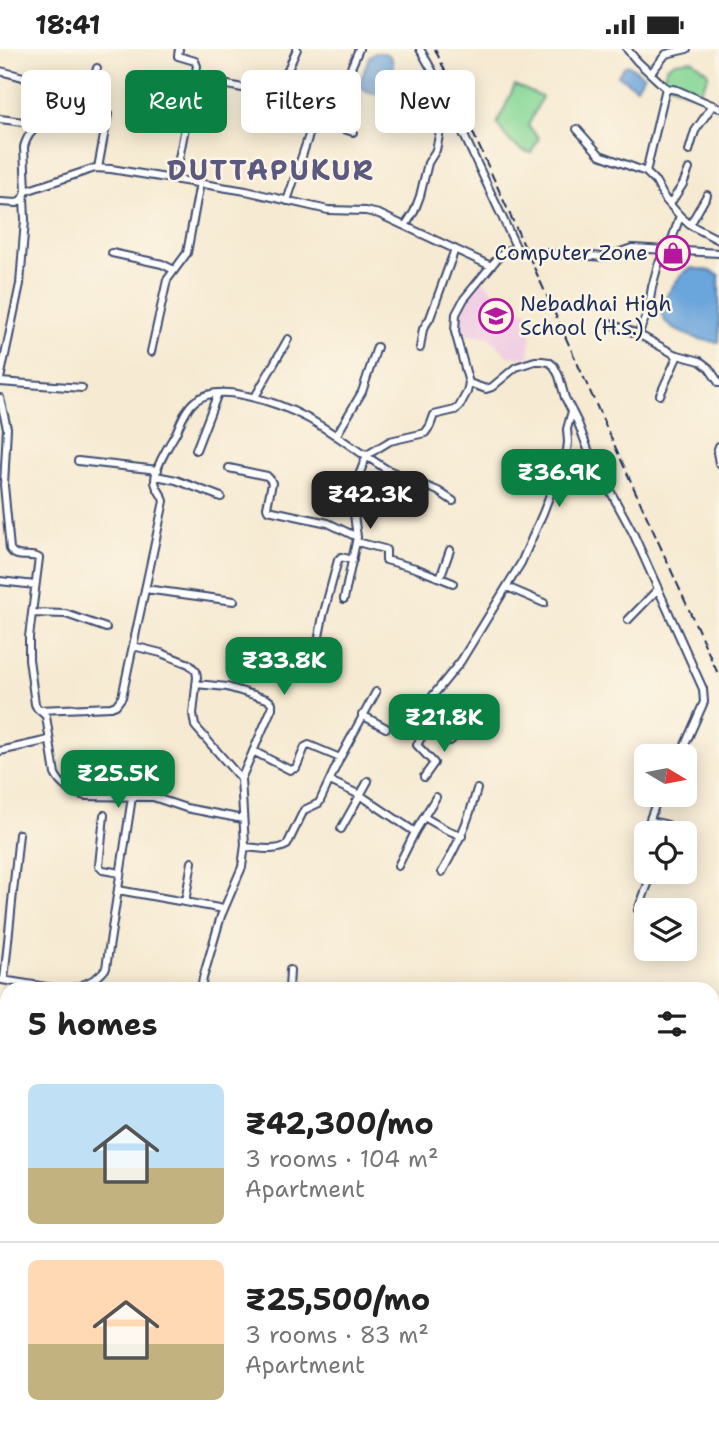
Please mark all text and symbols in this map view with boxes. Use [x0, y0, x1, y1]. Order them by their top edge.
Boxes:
text: 18:41 [35, 7, 101, 42]
chip: Buy [21, 70, 111, 133]
chip: Rent [125, 70, 227, 133]
chip: Filters [241, 70, 361, 133]
chip: New [375, 70, 475, 133]
district label: DUTTAPUKUR [167, 151, 375, 189]
shop icon: Computer Zone [654, 234, 692, 272]
place label: Computer Zone [495, 239, 648, 267]
place label: Nebadhai High School (H.S.) [520, 290, 672, 342]
school or university icon: Nebadhai High School (H.S.) [477, 297, 515, 335]
pin: ₹36.9K [502, 449, 616, 509]
text: ₹36.9K [517, 457, 601, 487]
pin: ₹42.3K [313, 471, 427, 531]
text: ₹42.3K [328, 479, 412, 509]
pin: ₹33.8K [227, 637, 341, 697]
text: ₹33.8K [241, 645, 327, 675]
pin: ₹21.8K [387, 695, 501, 754]
text: ₹21.8K [405, 702, 483, 732]
north arrow [634, 744, 696, 807]
map controls [634, 744, 697, 961]
pin: ₹25.5K [61, 751, 175, 810]
text: ₹25.5K [77, 758, 159, 788]
button: locate [634, 821, 697, 884]
button: layers [634, 898, 697, 961]
text: 5 homes [28, 1004, 158, 1045]
icon: filters [653, 1005, 691, 1043]
text: ₹42,300/mo [245, 1103, 434, 1144]
icon: home [84, 1112, 168, 1196]
text: 3 rooms · 104 m² [245, 1144, 438, 1174]
text: Apartment [245, 1174, 365, 1204]
text: ₹25,500/mo [245, 1279, 430, 1320]
icon: home [84, 1288, 168, 1372]
text: 3 rooms · 83 m² [245, 1320, 429, 1350]
text: Apartment [245, 1350, 365, 1380]

